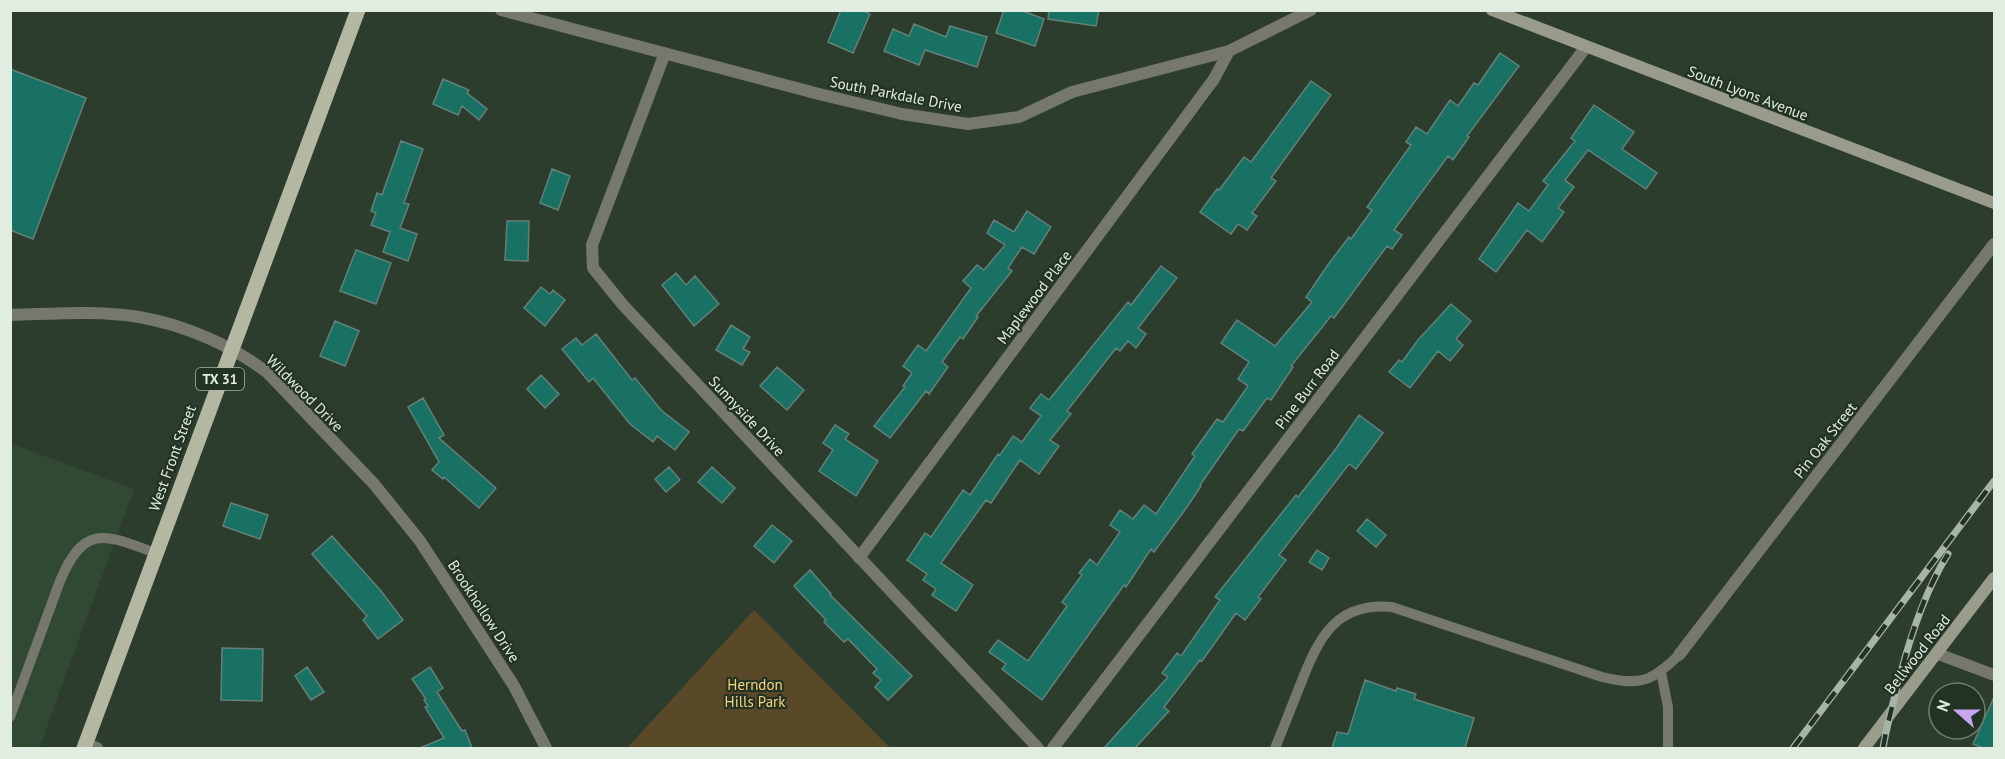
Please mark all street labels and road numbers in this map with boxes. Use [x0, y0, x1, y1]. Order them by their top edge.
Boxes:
street label: South Lyons Avenue [1685, 61, 1811, 125]
street label: South Parkdale Drive [828, 72, 964, 116]
street label: Maplewood Place [993, 246, 1075, 348]
street label: Pine Burr Road [1271, 345, 1343, 433]
street label: Wildwood Drive [262, 350, 348, 436]
road number: TX 31 [196, 368, 244, 390]
street label: Sunnyside Drive [705, 372, 789, 460]
street label: Pin Oak Street [1789, 398, 1861, 482]
street label: West Front Street [144, 402, 200, 514]
street label: Brookhollow Drive [444, 556, 524, 666]
street label: Bellwood Road [1880, 610, 1954, 698]

